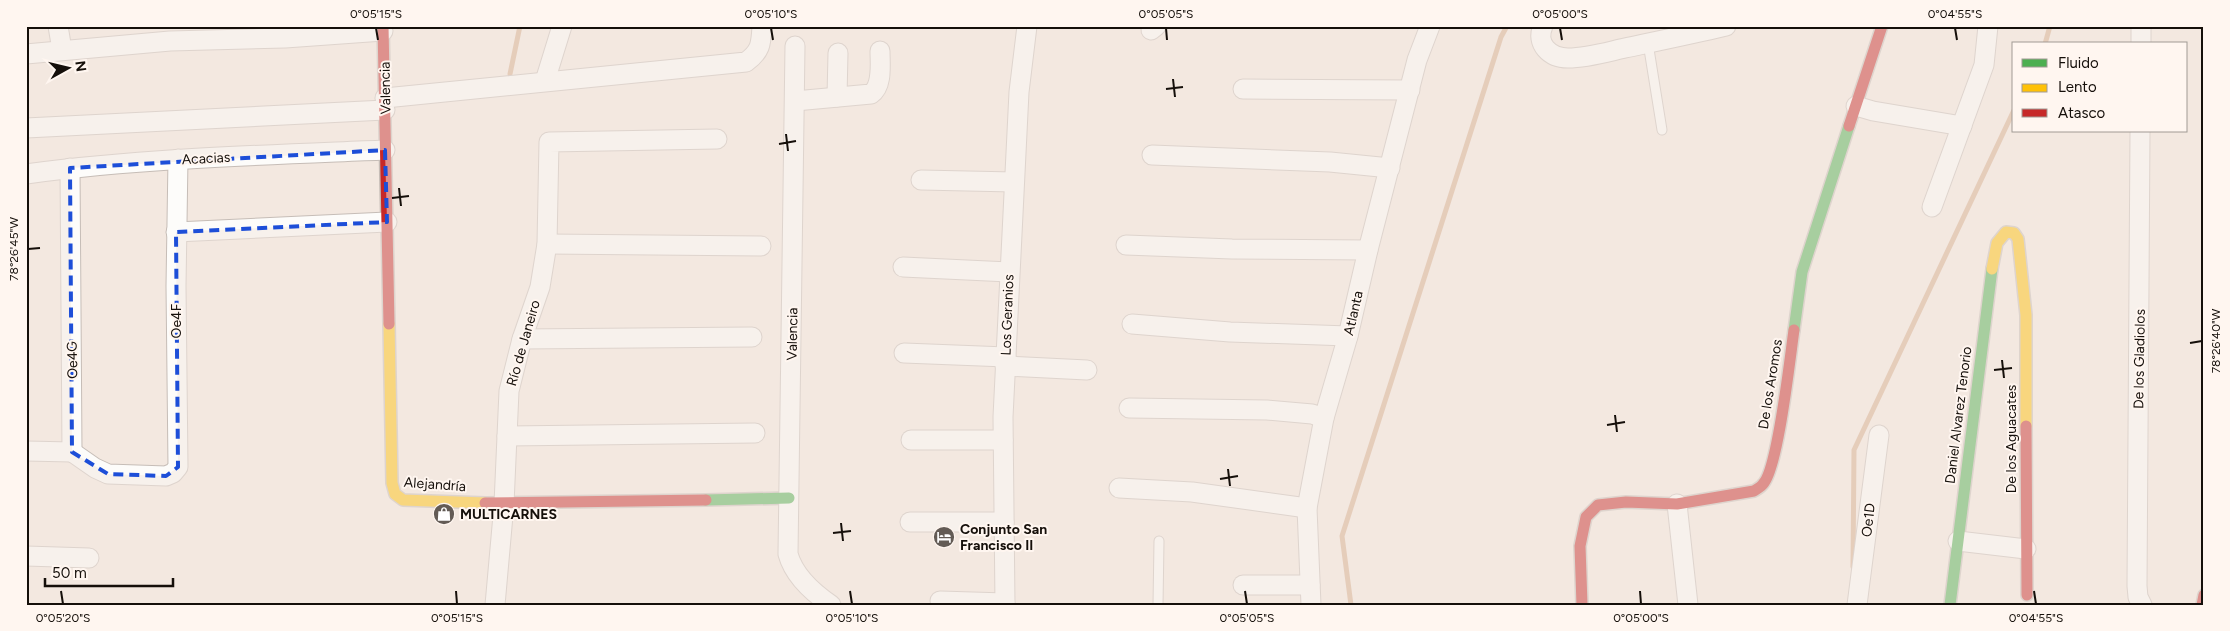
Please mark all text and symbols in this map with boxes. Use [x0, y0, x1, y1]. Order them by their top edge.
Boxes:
text: 0°05'15"S [350, 7, 402, 21]
text: 0°05'10"S [745, 7, 797, 21]
text: 0°05'05"S [1139, 7, 1193, 21]
text: 0°05'00"S [1532, 7, 1588, 21]
text: 0°04'55"S [1928, 7, 1982, 21]
north arrow [42, 42, 92, 92]
legend [2012, 42, 2188, 132]
text: Fluido [2058, 54, 2099, 72]
text: N [71, 60, 90, 73]
street label: Valencia [377, 61, 394, 115]
text: Lento [2058, 78, 2097, 96]
text: Atasco [2058, 104, 2106, 122]
street label: Acacias [181, 149, 231, 168]
text: 78°26'45"W [7, 217, 21, 281]
street label: Los Geranios [998, 274, 1017, 356]
street label: Atlanta [1340, 289, 1367, 337]
street label: Río de Janeiro [503, 298, 544, 388]
street label: Oe4F [168, 303, 185, 338]
street label: Valencia [784, 307, 801, 361]
text: 78°26'40"W [2209, 308, 2223, 373]
street label: De los Gladiolos [2130, 309, 2149, 409]
street label: De los Aromos [1755, 338, 1786, 430]
street label: Oe4G [64, 341, 81, 379]
street label: Daniel Alvarez Tenorio [1942, 346, 1975, 485]
street label: De los Aguacates [2003, 385, 2020, 493]
street label: Alejandría [403, 474, 467, 495]
shop icon: MULTICARNES [432, 502, 456, 526]
street label: Oe1D [1858, 502, 1879, 538]
place label: MULTICARNES [460, 506, 557, 523]
place label: Conjunto San Francisco II [960, 521, 1047, 554]
hotel icon: Conjunto San Francisco II [932, 525, 956, 549]
scale bar [45, 556, 172, 588]
text: 50 m [52, 564, 87, 582]
text: 0°05'20"S [36, 611, 90, 625]
text: 0°05'15"S [431, 611, 483, 625]
text: 0°05'10"S [826, 611, 878, 625]
text: 0°05'05"S [1220, 611, 1274, 625]
text: 0°05'00"S [1613, 611, 1669, 625]
text: 0°04'55"S [2009, 611, 2063, 625]

